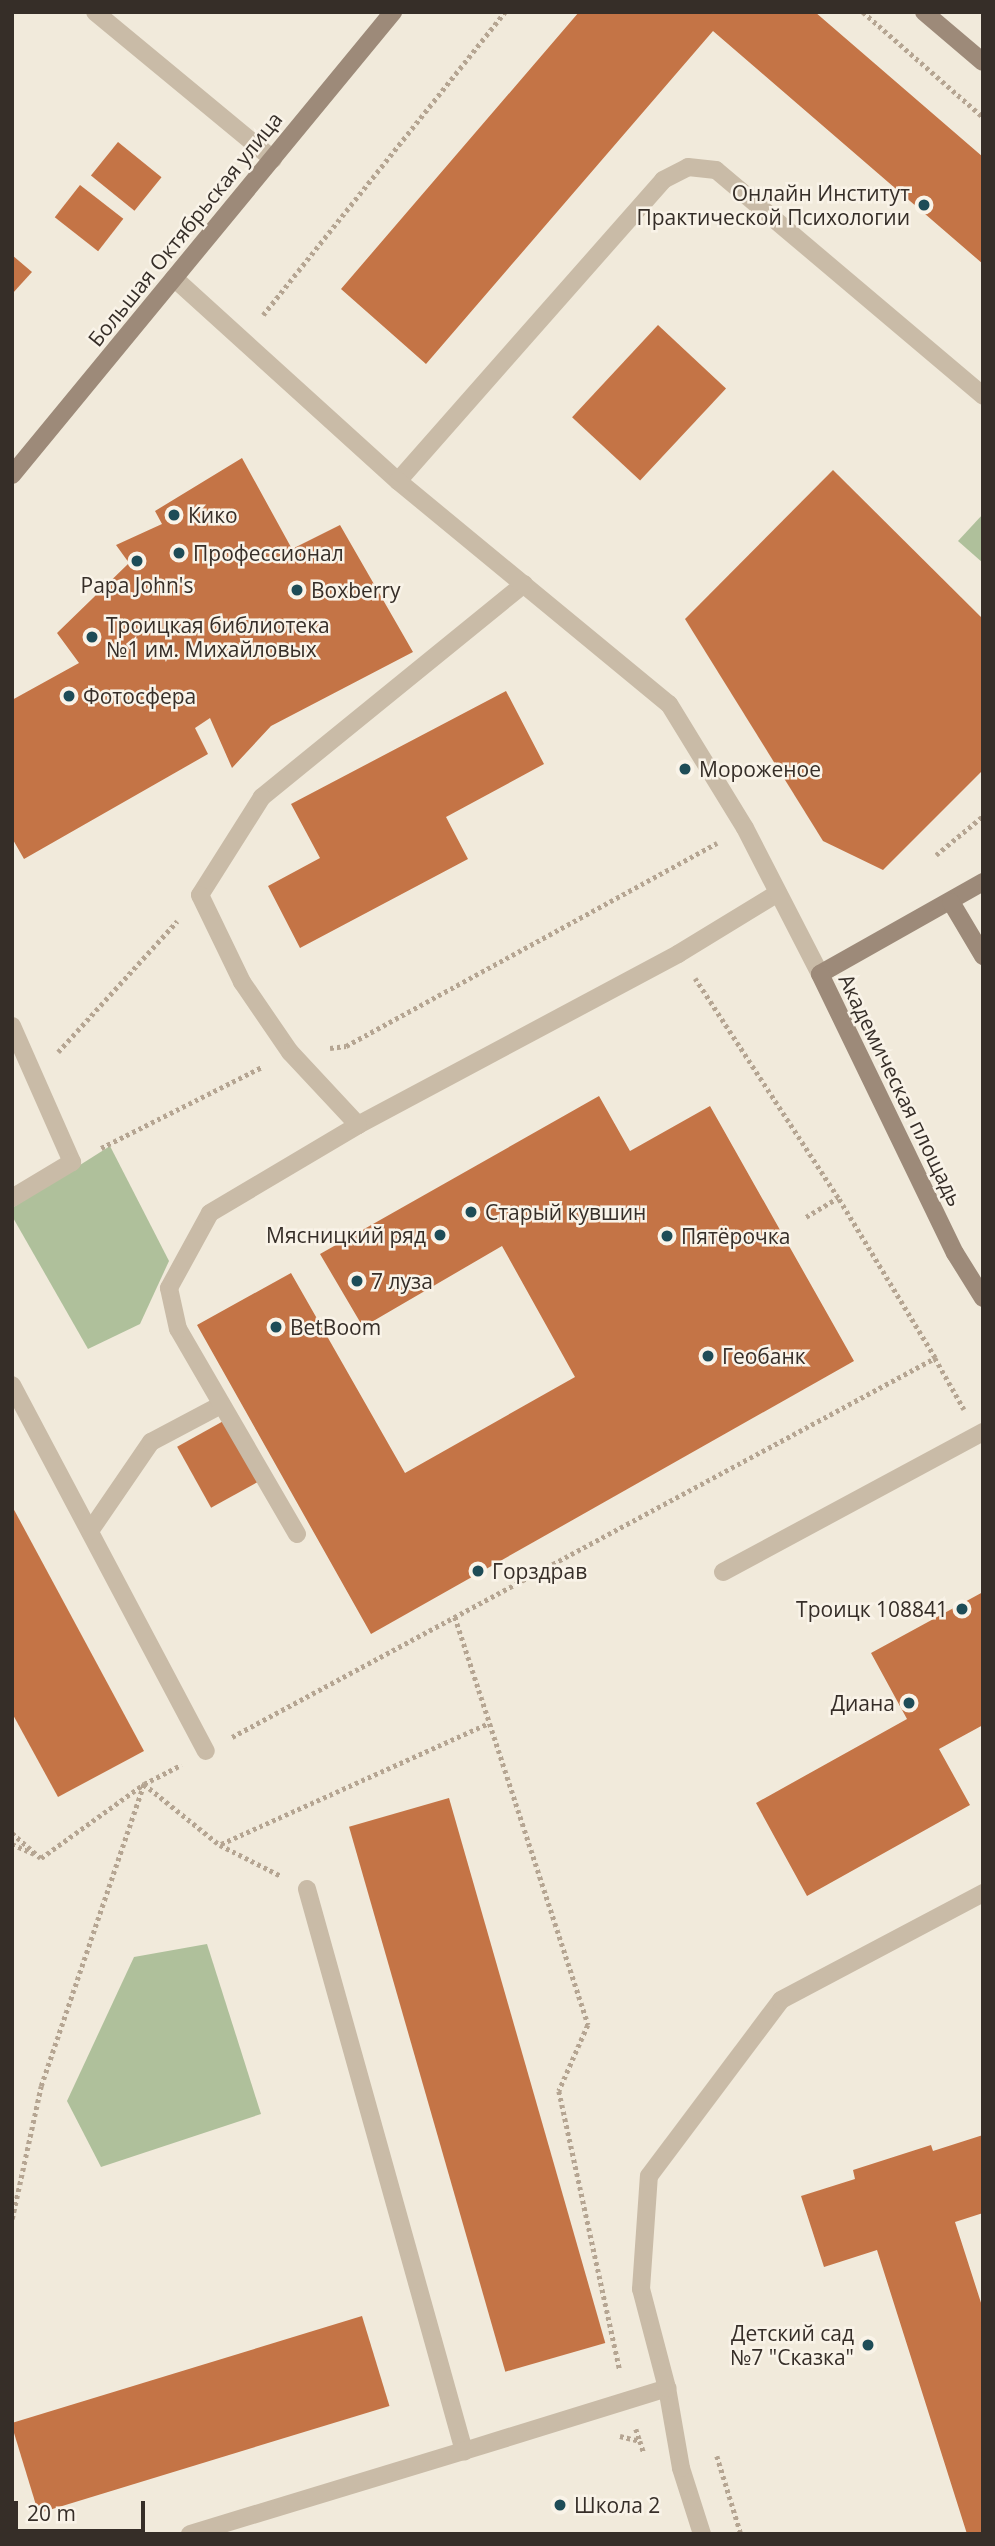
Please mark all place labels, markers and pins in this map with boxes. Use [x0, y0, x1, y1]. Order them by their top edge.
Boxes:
place label: Онлайн Институт Практической Психологии [636, 180, 910, 230]
marker: Онлайн Институт Практической Психологии [916, 197, 932, 213]
place label: Кико [188, 502, 238, 528]
marker: Кико [166, 507, 182, 523]
place label: Профессионал [193, 540, 344, 566]
marker: Профессионал [171, 545, 187, 561]
marker: Papa John's [129, 553, 145, 569]
place label: Papa John's [81, 572, 193, 598]
place label: Boxberry [311, 577, 401, 603]
marker: Boxberry [289, 582, 305, 598]
place label: Троицкая библиотека №1 им. Михайловых [106, 612, 330, 662]
marker: Троицкая библиотека №1 им. Михайловых [84, 629, 100, 645]
place label: Фотосфера [83, 683, 196, 709]
marker: Фотосфера [61, 688, 77, 704]
place label: Мороженое [699, 756, 821, 782]
marker: Мороженое [677, 761, 693, 777]
place label: Старый кувшин [485, 1199, 646, 1225]
marker: Старый кувшин [463, 1204, 479, 1220]
place label: Мясницкий ряд [266, 1222, 426, 1248]
place label: Пятёрочка [681, 1223, 790, 1249]
marker: Мясницкий ряд [432, 1227, 448, 1243]
marker: Пятёрочка [659, 1228, 675, 1244]
place label: 7 луза [371, 1268, 433, 1294]
marker: 7 луза [349, 1273, 365, 1289]
place label: BetBoom [290, 1314, 381, 1340]
marker: BetBoom [268, 1319, 284, 1335]
place label: Геобанк [722, 1343, 806, 1369]
marker: Геобанк [700, 1348, 716, 1364]
place label: Горздрав [492, 1558, 587, 1584]
marker: Горздрав [470, 1563, 486, 1579]
place label: Троицк 108841 [796, 1596, 948, 1622]
marker: Троицк 108841 [954, 1601, 970, 1617]
place label: Диана [831, 1690, 895, 1716]
marker: Диана [901, 1695, 917, 1711]
place label: Детский сад №7 "Сказка" [730, 2320, 854, 2370]
marker: Детский сад №7 "Сказка" [860, 2337, 876, 2353]
place label: Школа 2 [574, 2492, 660, 2518]
marker: Школа 2 [552, 2497, 568, 2513]

